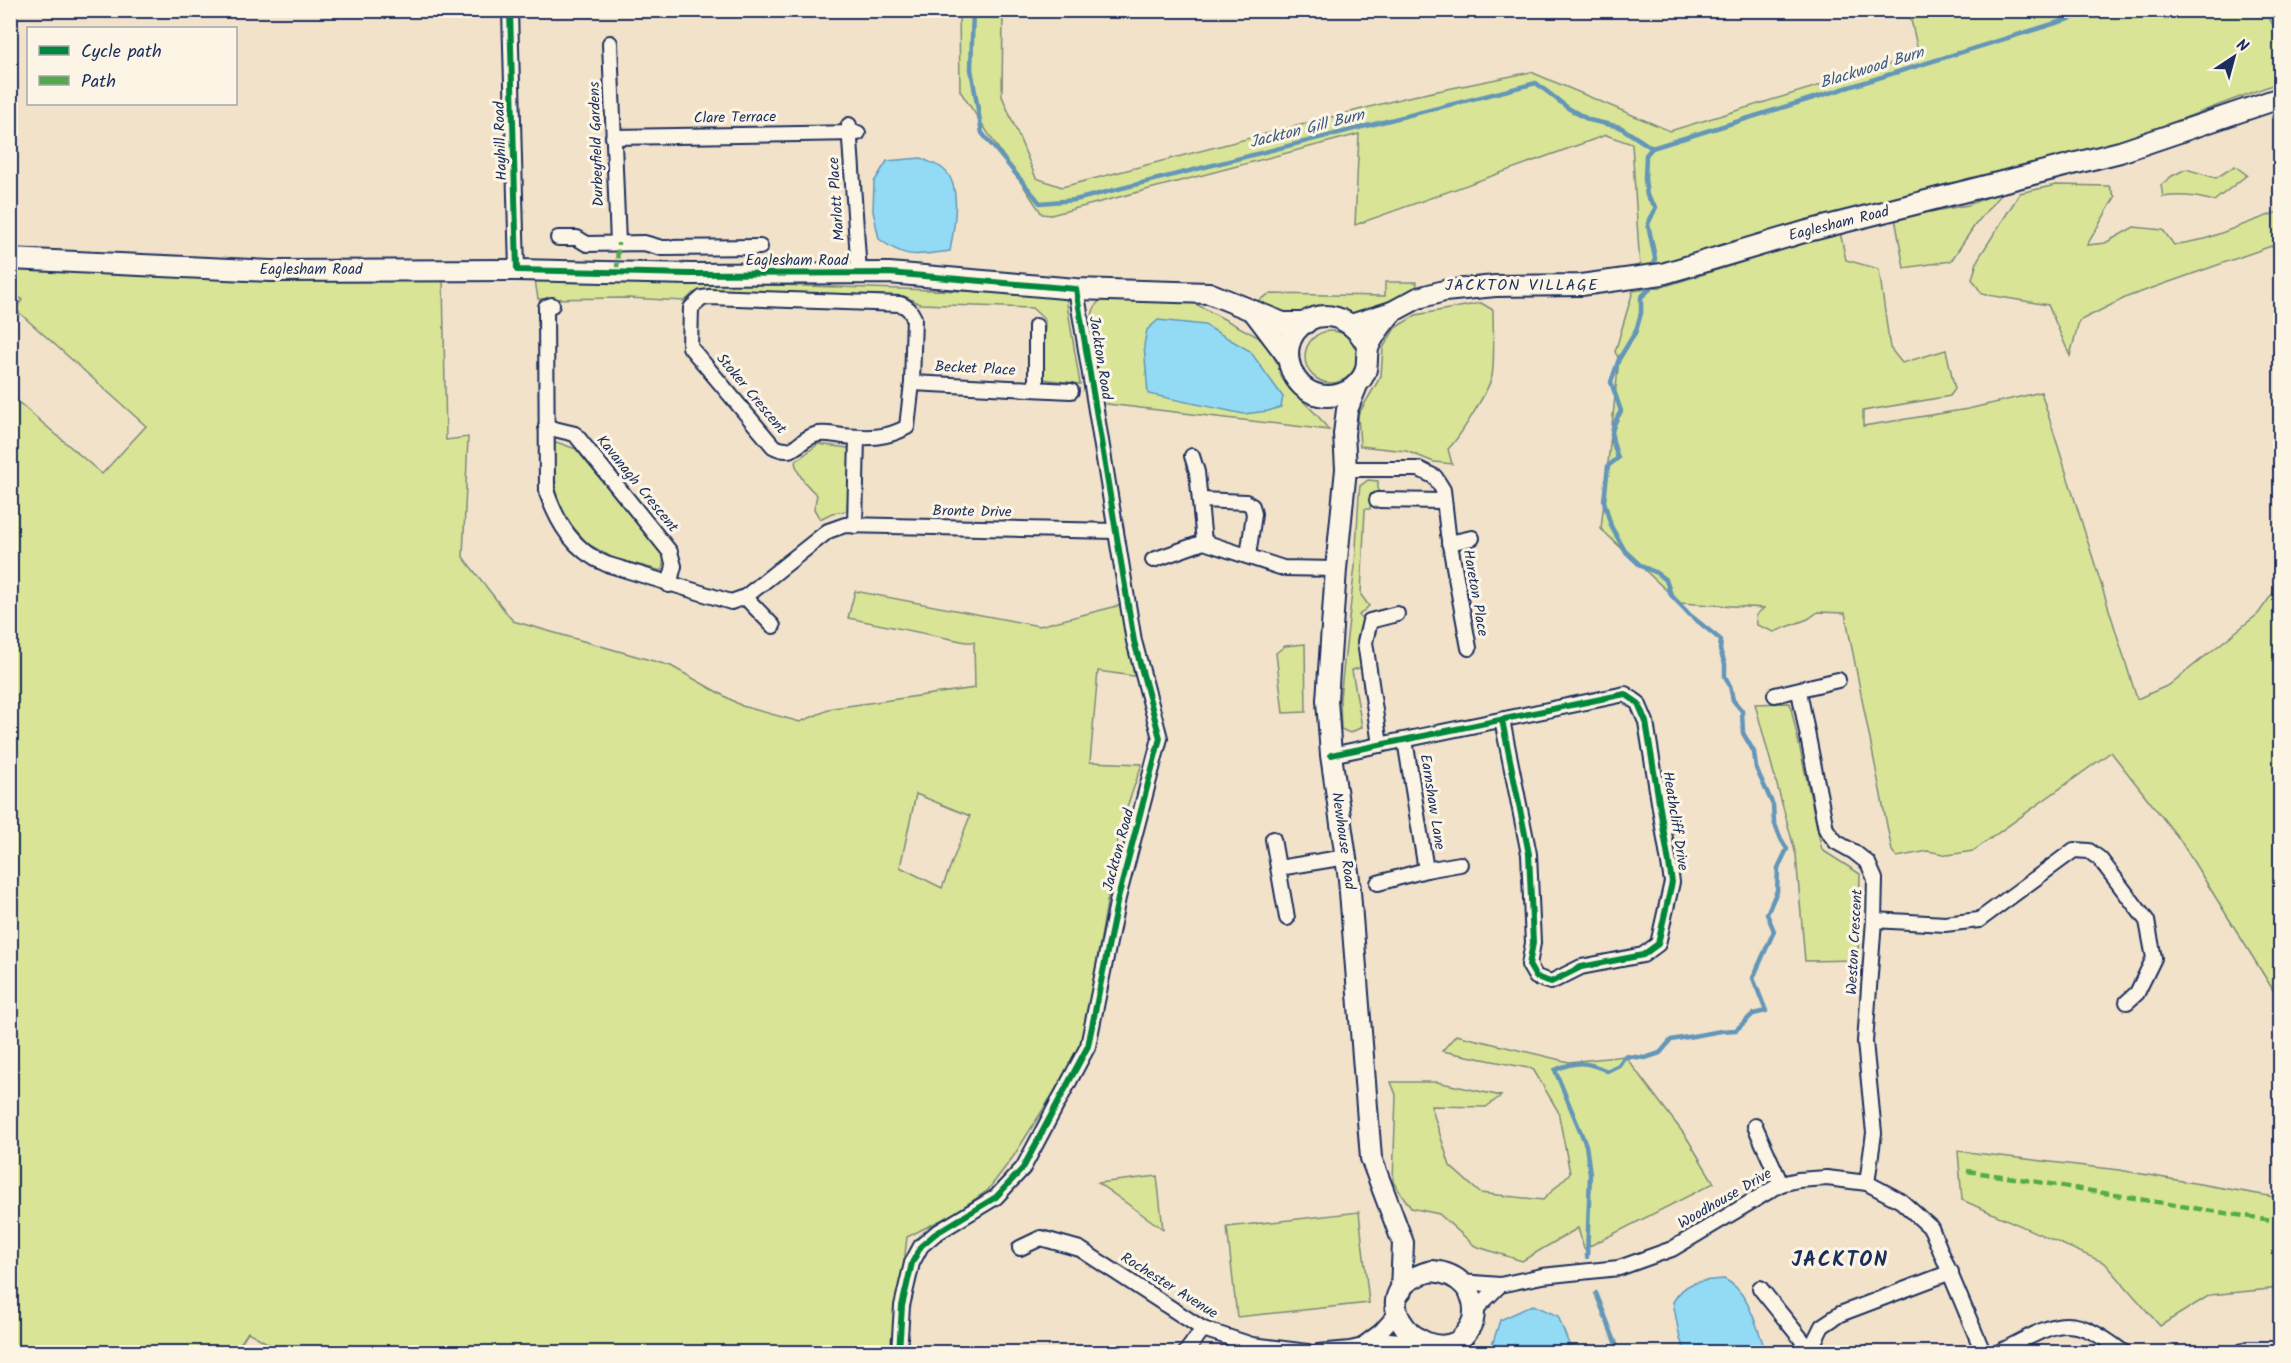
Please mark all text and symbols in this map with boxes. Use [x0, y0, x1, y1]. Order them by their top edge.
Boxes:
legend [27, 27, 237, 105]
north arrow [2204, 27, 2264, 87]
text: N [2230, 33, 2253, 59]
text: Cycle path [81, 38, 162, 67]
water label: Blackwood Burn [1817, 40, 1929, 96]
text: Path [81, 68, 116, 97]
street label: Durbeyfield Gardens [583, 80, 611, 207]
street label: Hayhill Road [488, 101, 514, 181]
water label: Jackton Gill Burn [1247, 102, 1368, 155]
street label: Clare Terrace [693, 105, 777, 131]
street label: Marlott Place [822, 156, 852, 242]
street label: Eaglesham Road [1786, 200, 1892, 248]
street label: Eaglesham Road [746, 249, 849, 273]
street label: Eaglesham Road [260, 258, 363, 282]
district label: JACKTON VILLAGE [1445, 273, 1599, 298]
street label: Jackton Road [1082, 314, 1119, 402]
street label: Stoker Crescent [710, 348, 792, 440]
street label: Becket Place [934, 355, 1016, 383]
street label: Kavanagh Crescent [590, 430, 684, 538]
street label: Bronte Drive [932, 499, 1012, 525]
street label: Hareton Place [1456, 548, 1494, 639]
street label: Earnshaw Lane [1413, 753, 1451, 852]
street label: Heathcliff Drive [1655, 770, 1695, 873]
street label: Newhouse Road [1324, 791, 1362, 892]
street label: Jackton Road [1096, 806, 1142, 894]
street label: Weston Crescent [1840, 888, 1870, 995]
street label: Woodhouse Drive [1673, 1162, 1777, 1236]
district label: JACKTON [1791, 1244, 1889, 1277]
street label: Rochester Avenue [1116, 1246, 1223, 1326]

